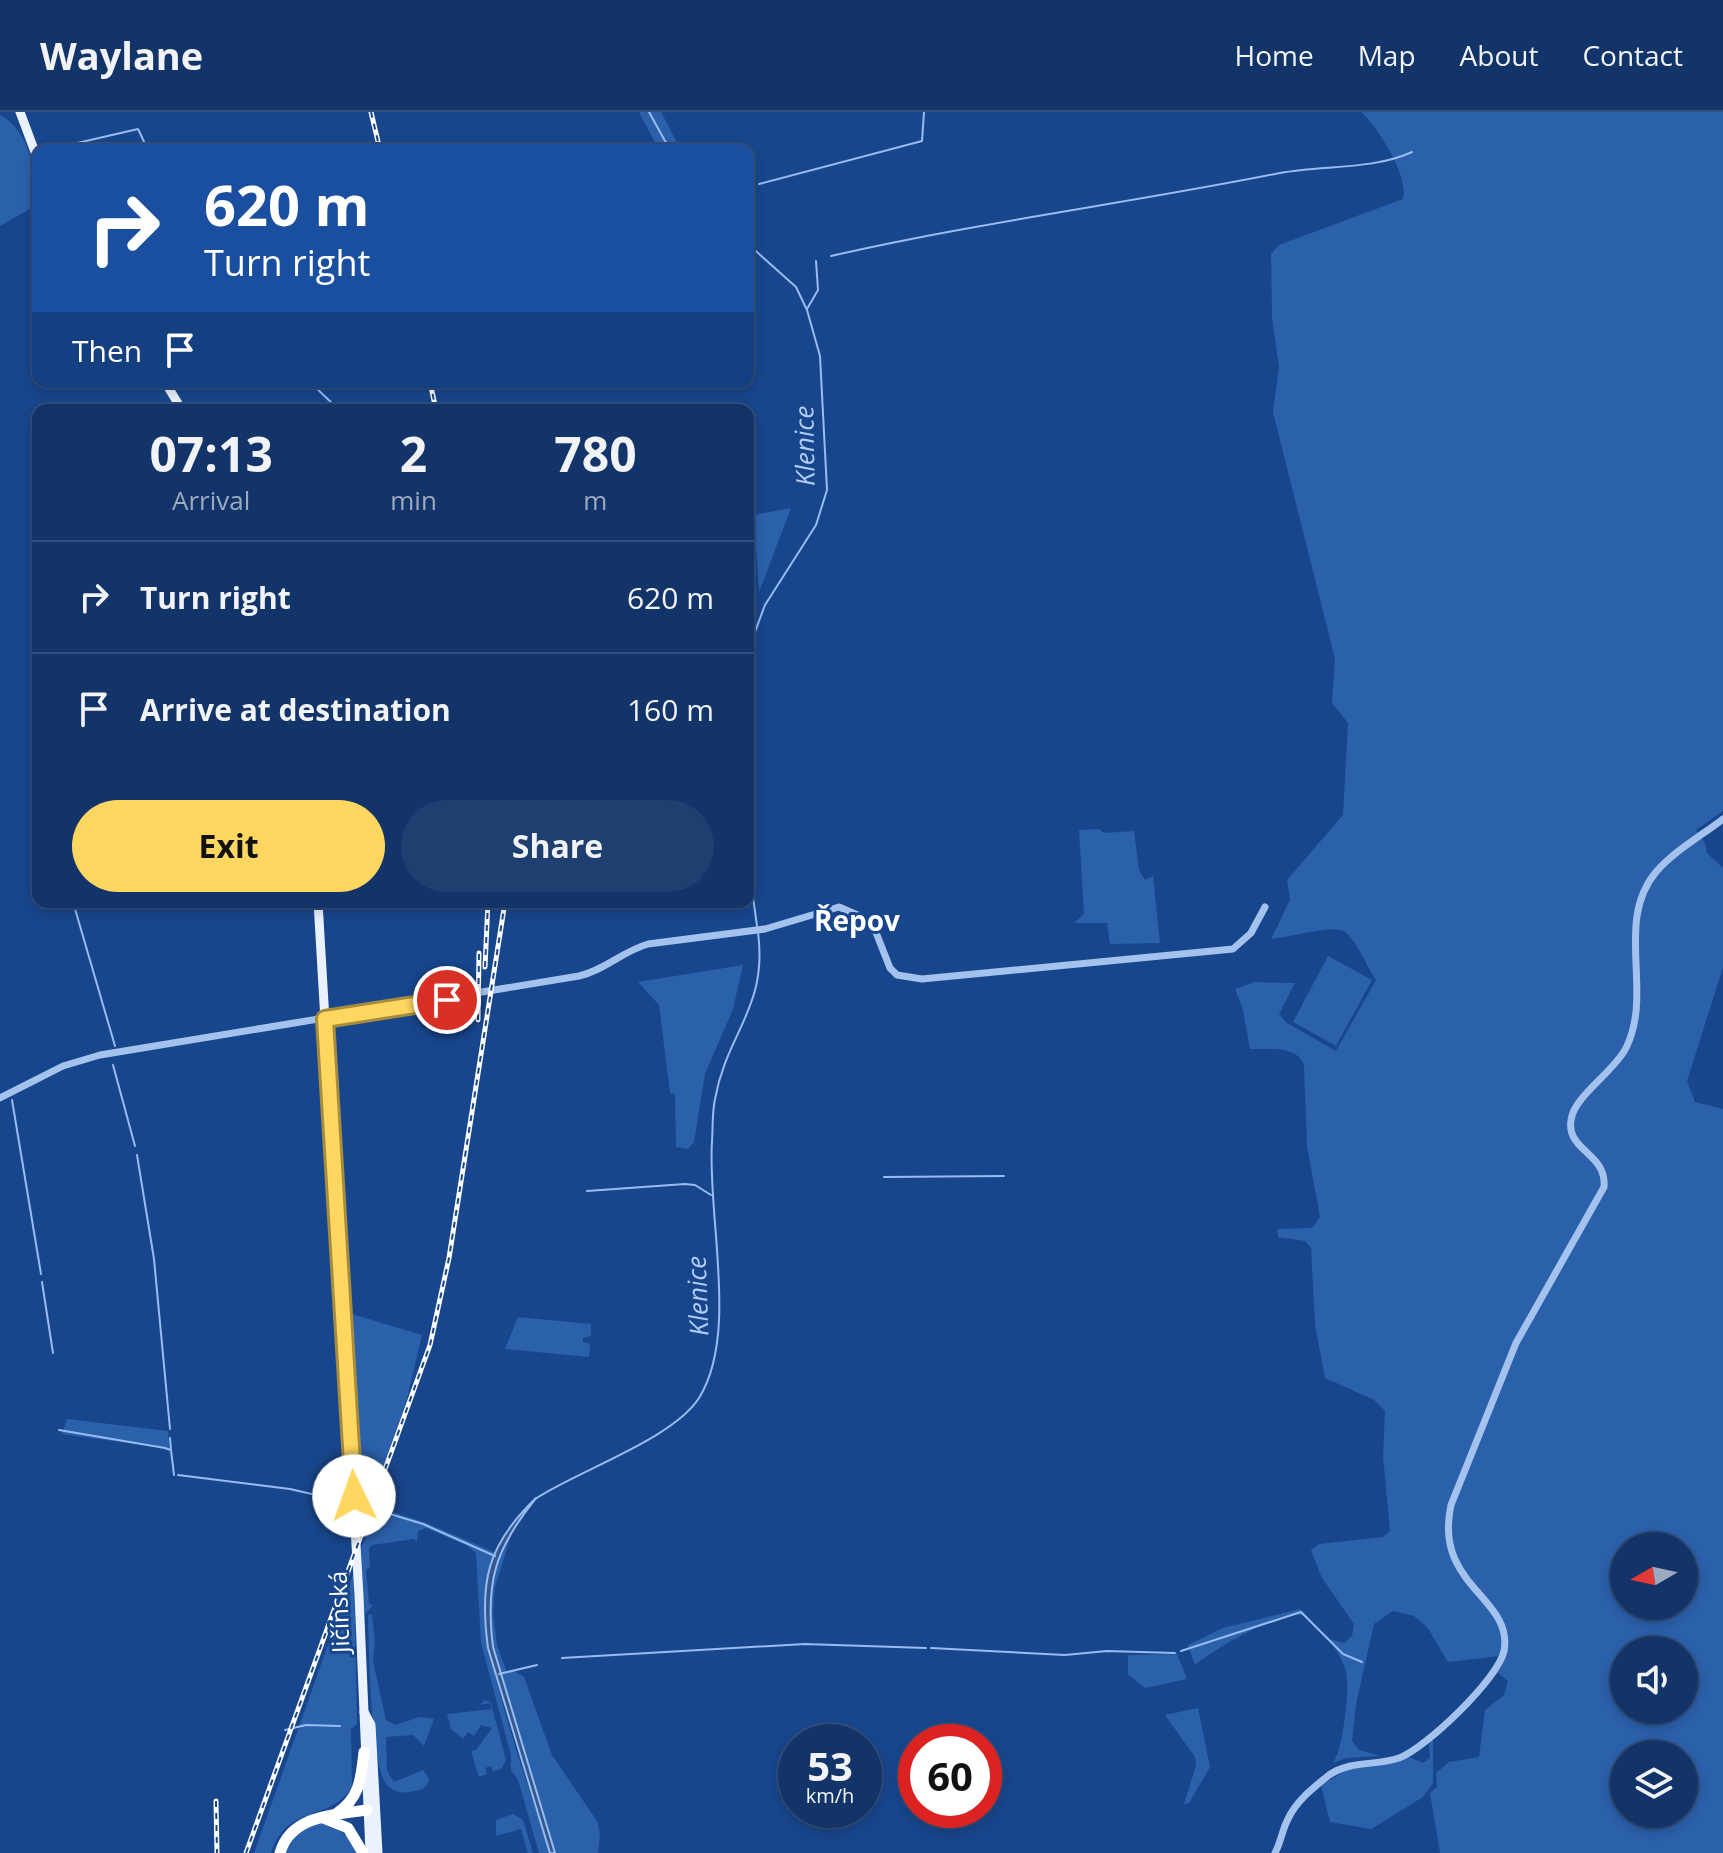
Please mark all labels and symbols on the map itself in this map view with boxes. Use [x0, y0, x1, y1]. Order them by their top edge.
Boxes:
water label: Klenice [785, 405, 823, 487]
district label: Řepov [814, 901, 900, 939]
pin [413, 966, 481, 1034]
water label: Klenice [678, 1255, 716, 1337]
position arrow [312, 1454, 396, 1538]
north arrow [1610, 1532, 1698, 1620]
street label: Jičínská [321, 1570, 356, 1656]
speed limit sign: 60 [898, 1724, 1002, 1828]

